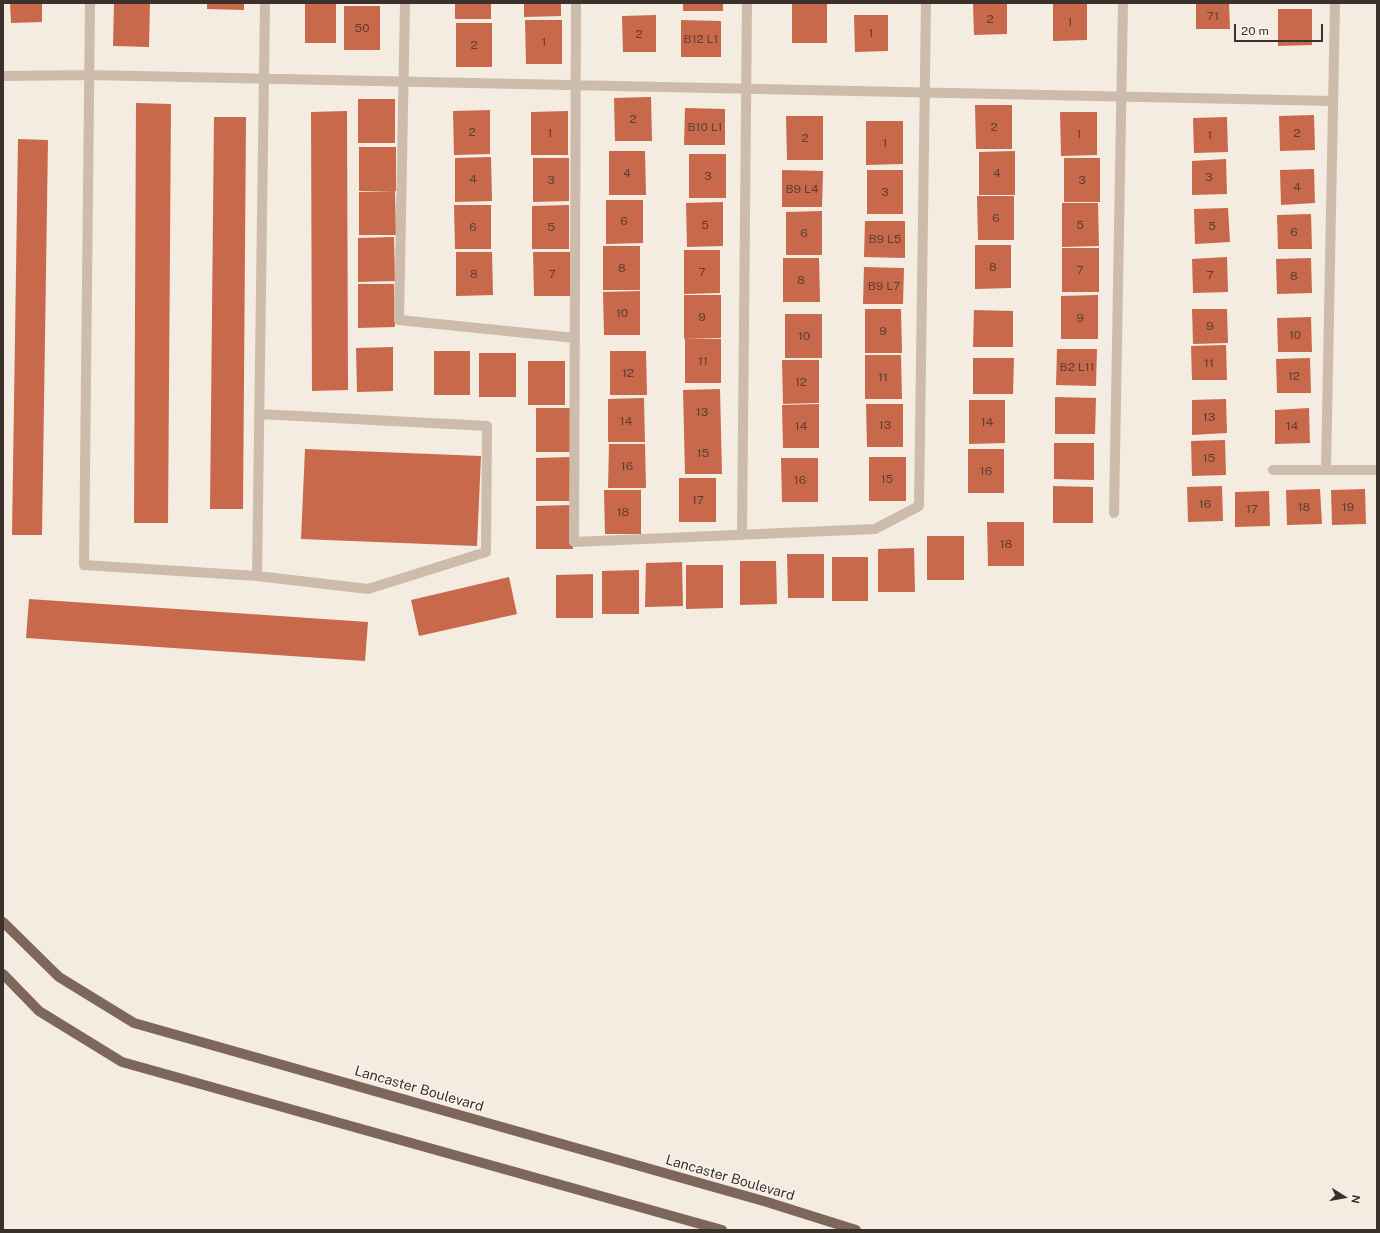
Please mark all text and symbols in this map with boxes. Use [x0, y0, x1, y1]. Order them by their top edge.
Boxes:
house number: 71 [1207, 9, 1219, 23]
house number: 2 [986, 12, 994, 26]
house number: 1 [1068, 15, 1072, 29]
scale bar [1236, 16, 1325, 42]
house number: 50 [354, 21, 370, 35]
text: 20 m [1241, 24, 1269, 38]
house number: 1 [869, 26, 873, 40]
house number: 2 [635, 27, 643, 41]
house number: B12 L1 [684, 32, 718, 46]
house number: 1 [542, 35, 546, 49]
house number: 2 [470, 38, 478, 52]
house number: 2 [629, 112, 637, 126]
house number: B10 L1 [687, 120, 723, 134]
house number: 2 [990, 120, 998, 134]
house number: 2 [468, 125, 476, 139]
house number: 1 [548, 126, 552, 140]
house number: 2 [1293, 126, 1301, 140]
house number: 1 [1077, 127, 1081, 141]
house number: 1 [1208, 128, 1212, 142]
house number: 2 [801, 131, 809, 145]
house number: 1 [883, 136, 887, 150]
house number: 4 [623, 166, 631, 180]
house number: 4 [993, 166, 1001, 180]
house number: 3 [704, 169, 712, 183]
house number: 3 [1205, 170, 1213, 184]
house number: 4 [469, 172, 477, 186]
house number: 3 [547, 173, 555, 187]
house number: 3 [1078, 173, 1086, 187]
house number: 4 [1293, 180, 1301, 194]
house number: B9 L4 [786, 182, 818, 196]
house number: 3 [881, 185, 889, 199]
house number: 6 [992, 211, 1000, 225]
house number: 6 [620, 214, 628, 228]
house number: 5 [701, 218, 709, 232]
house number: 5 [1076, 218, 1084, 232]
house number: 5 [1208, 219, 1216, 233]
house number: 6 [469, 220, 477, 234]
house number: 5 [547, 220, 555, 234]
house number: 6 [1290, 225, 1298, 239]
house number: 6 [800, 226, 808, 240]
house number: B9 L5 [868, 232, 902, 246]
house number: 8 [989, 260, 997, 274]
house number: 8 [618, 261, 626, 275]
house number: 7 [1076, 263, 1084, 277]
house number: 7 [698, 265, 706, 279]
house number: 8 [470, 267, 478, 281]
house number: 7 [548, 267, 556, 281]
house number: 7 [1206, 268, 1214, 282]
house number: 8 [1290, 269, 1298, 283]
house number: 8 [797, 273, 805, 287]
house number: B9 L7 [868, 279, 900, 293]
house number: 10 [616, 306, 628, 320]
house number: 9 [698, 310, 706, 324]
house number: 9 [1076, 311, 1084, 325]
house number: 9 [1206, 319, 1214, 333]
house number: 9 [879, 324, 887, 338]
house number: 10 [1289, 328, 1301, 342]
house number: 10 [798, 329, 810, 343]
house number: 11 [698, 354, 708, 368]
house number: 11 [1204, 356, 1214, 370]
house number: B2 L11 [1060, 360, 1094, 374]
house number: 12 [622, 366, 634, 380]
house number: 12 [1288, 369, 1300, 383]
house number: 11 [878, 370, 888, 384]
house number: 12 [795, 375, 807, 389]
house number: 13 [696, 405, 708, 419]
house number: 13 [1203, 410, 1215, 424]
house number: 14 [620, 414, 632, 428]
house number: 14 [981, 415, 993, 429]
house number: 13 [879, 418, 891, 432]
house number: 14 [795, 419, 807, 433]
house number: 14 [1286, 419, 1298, 433]
house number: 15 [697, 446, 709, 460]
house number: 15 [1203, 451, 1215, 465]
house number: 16 [621, 459, 633, 473]
house number: 16 [980, 464, 992, 478]
house number: 15 [881, 472, 893, 486]
house number: 16 [794, 473, 806, 487]
house number: 17 [692, 493, 704, 507]
house number: 16 [1199, 497, 1211, 511]
house number: 18 [1298, 500, 1310, 514]
house number: 19 [1342, 500, 1354, 514]
house number: 17 [1246, 502, 1258, 516]
house number: 18 [617, 505, 629, 519]
house number: 18 [1000, 537, 1012, 551]
street label: Lancaster Boulevard [353, 1063, 485, 1115]
street label: Lancaster Boulevard [664, 1152, 796, 1204]
north arrow [1324, 1177, 1364, 1217]
text: N [1349, 1194, 1362, 1205]

